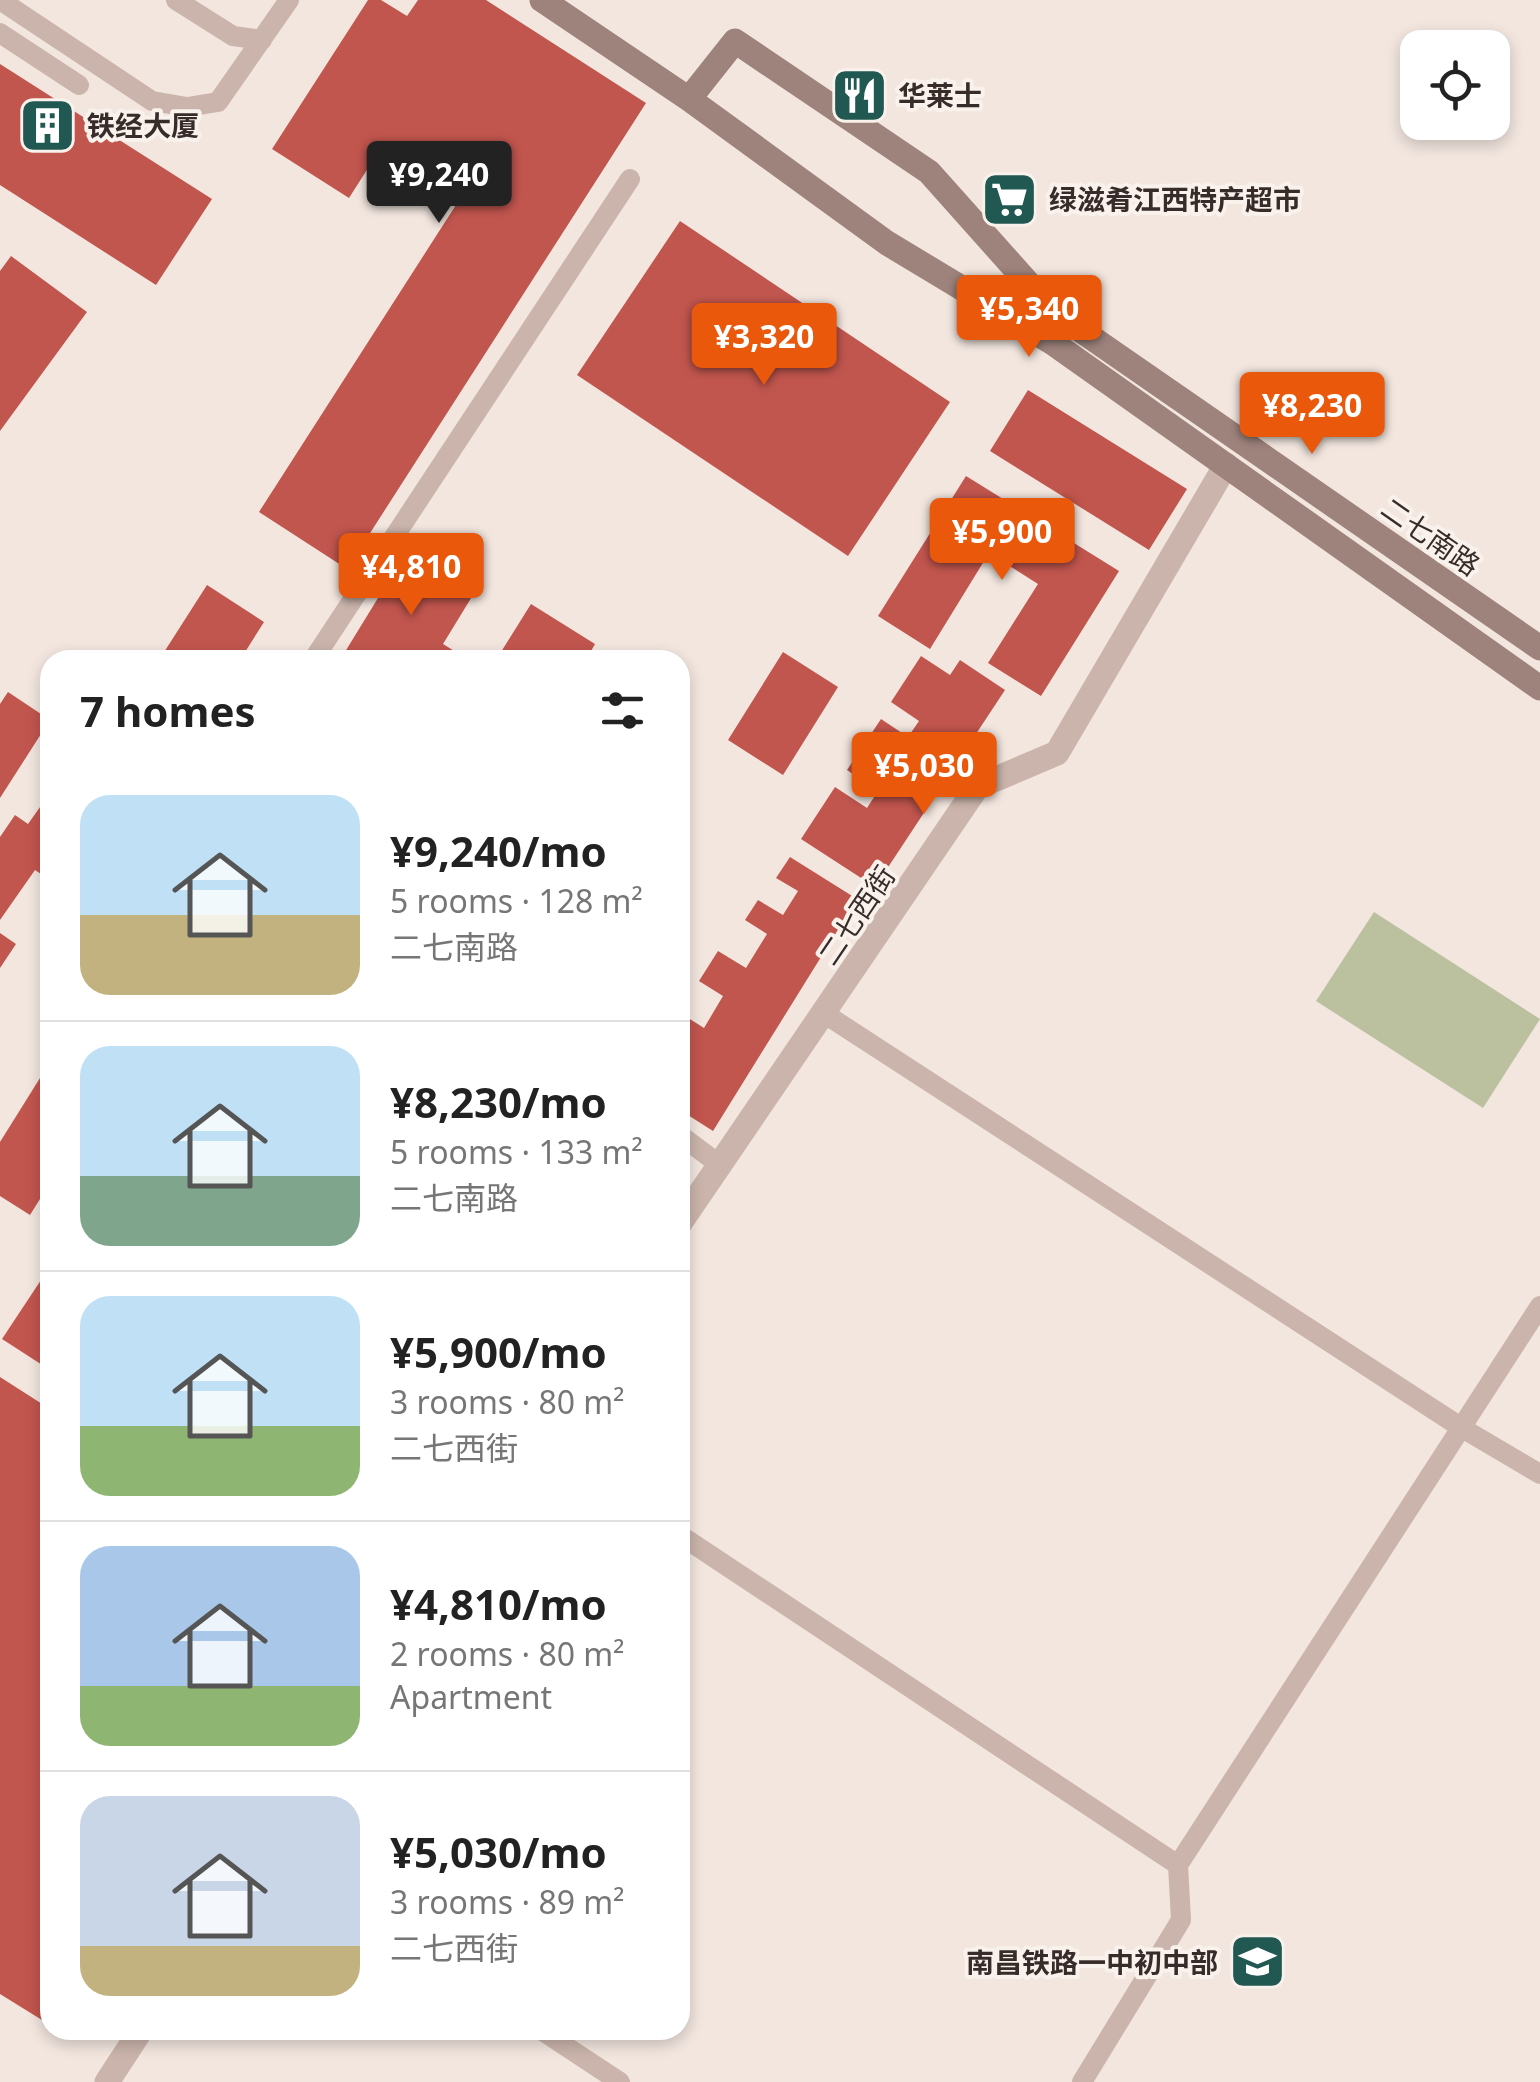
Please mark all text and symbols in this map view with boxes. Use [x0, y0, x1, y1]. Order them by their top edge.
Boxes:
map controls [1400, 30, 1510, 140]
button: locate [1400, 30, 1510, 140]
restaurant icon: 华莱士 [829, 65, 889, 125]
place label: 华莱士 [898, 76, 982, 114]
building icon: 铁经大厦 [18, 95, 78, 155]
place label: 铁经大厦 [87, 106, 199, 144]
pin: ¥9,240 [358, 141, 520, 226]
text: ¥9,240 [389, 152, 489, 195]
supermarket icon: 绿滋肴江西特产超市 [980, 169, 1040, 229]
place label: 绿滋肴江西特产超市 [1049, 180, 1301, 218]
pin: ¥5,340 [948, 275, 1110, 360]
text: ¥5,340 [979, 286, 1079, 329]
pin: ¥3,320 [683, 303, 845, 388]
text: ¥3,320 [714, 314, 814, 357]
pin: ¥8,230 [1231, 372, 1393, 457]
text: ¥8,230 [1262, 383, 1362, 426]
street label: 二七南路 [1374, 488, 1488, 584]
pin: ¥5,900 [921, 498, 1083, 583]
text: ¥5,900 [952, 509, 1052, 552]
pin: ¥4,810 [330, 533, 492, 618]
text: ¥4,810 [361, 544, 461, 587]
text: 7 homes [80, 682, 256, 739]
icon: filters [595, 683, 650, 738]
pin: ¥5,030 [843, 732, 1005, 817]
text: ¥5,030 [874, 743, 974, 786]
text: ¥9,240/mo [390, 822, 607, 879]
icon: home [160, 835, 280, 955]
street label: 二七西街 [809, 858, 903, 972]
text: 5 rooms · 128 m² [390, 879, 643, 922]
text: 二七南路 [390, 925, 518, 968]
text: ¥8,230/mo [390, 1073, 607, 1130]
icon: home [160, 1086, 280, 1206]
text: 5 rooms · 133 m² [390, 1130, 643, 1173]
text: 二七南路 [390, 1176, 518, 1219]
text: ¥5,900/mo [390, 1323, 607, 1380]
icon: home [160, 1336, 280, 1456]
text: 3 rooms · 80 m² [390, 1380, 624, 1423]
text: 二七西街 [390, 1426, 518, 1469]
text: ¥4,810/mo [390, 1575, 607, 1632]
icon: home [160, 1586, 280, 1706]
text: 2 rooms · 80 m² [390, 1632, 624, 1675]
text: Apartment [390, 1675, 552, 1718]
text: ¥5,030/mo [390, 1823, 607, 1880]
icon: home [160, 1836, 280, 1956]
text: 3 rooms · 89 m² [390, 1880, 624, 1923]
text: 二七西街 [390, 1926, 518, 1969]
school or university icon: 南昌铁路一中初中部 [1227, 1932, 1287, 1992]
place label: 南昌铁路一中初中部 [966, 1943, 1218, 1981]

